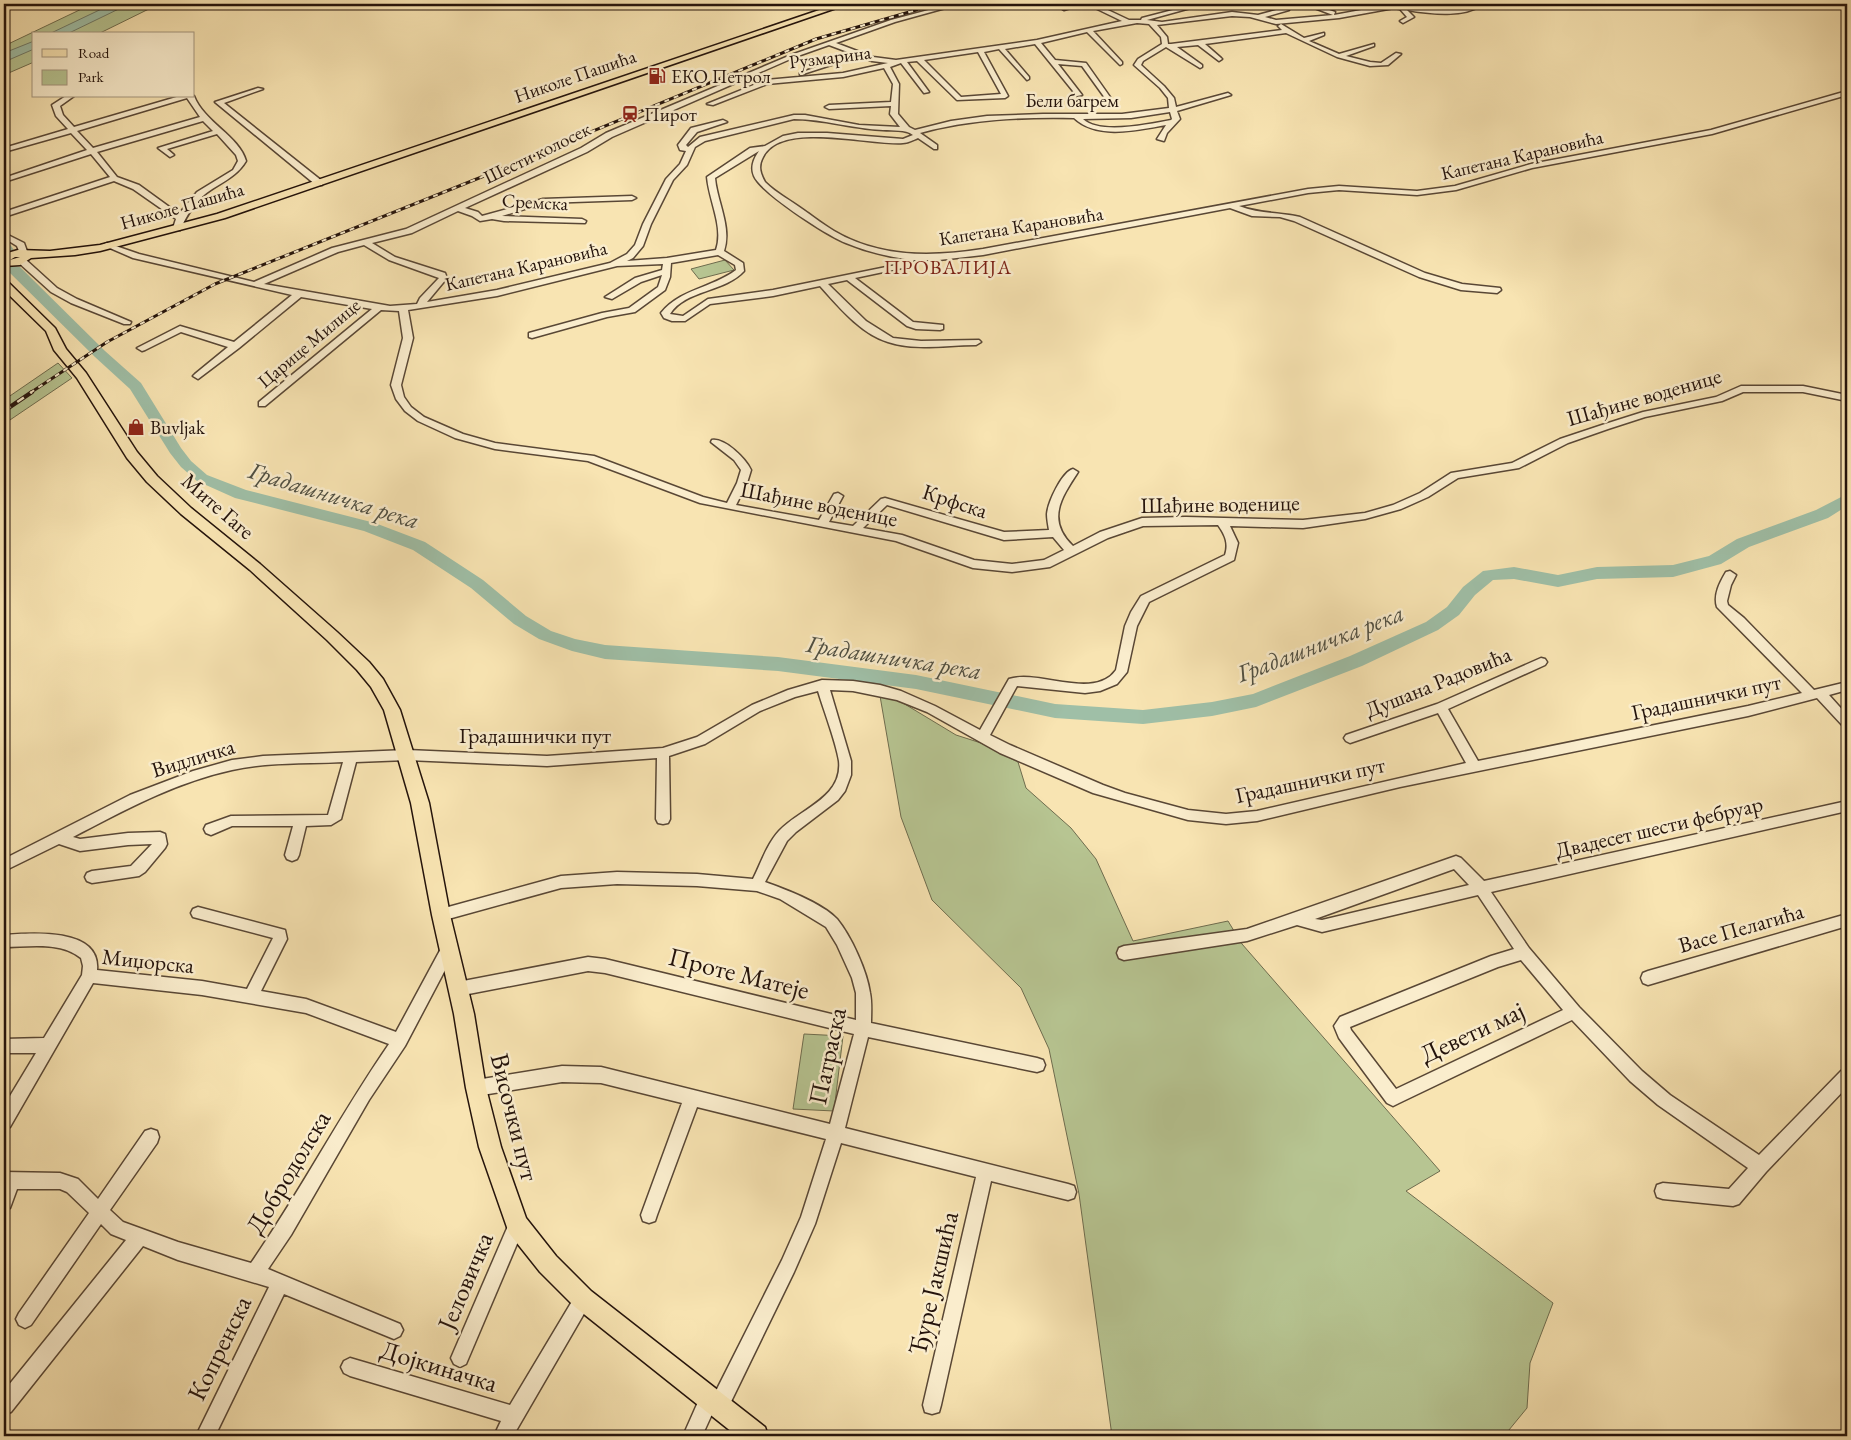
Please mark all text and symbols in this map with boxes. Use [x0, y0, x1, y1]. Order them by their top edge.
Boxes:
legend [32, 32, 195, 98]
street label: Рузмарина [787, 40, 873, 74]
text: Road [78, 43, 110, 62]
street label: Николе Пашића [511, 43, 640, 109]
place label: ЕКО Петрол [671, 64, 771, 89]
fuel station icon: ЕКО Петрол [647, 66, 667, 86]
text: Park [78, 67, 105, 86]
street label: Бели багрем [1025, 88, 1119, 113]
place label: Пирот [644, 102, 697, 127]
station icon: Пирот [620, 104, 640, 124]
street label: Шести колосек [479, 116, 595, 190]
street label: Капетана Карановића [1438, 124, 1606, 186]
street label: Николе Пашића [117, 176, 247, 236]
street label: Сремска [501, 188, 569, 216]
street label: Капетана Карановића [937, 201, 1105, 251]
street label: Капетана Карановића [442, 235, 610, 297]
district label: ПРОВАЛИЈА [884, 254, 1012, 280]
street label: Царице Милице [252, 293, 366, 393]
street label: Шађине воденице [1563, 361, 1725, 433]
place label: Buvljak [150, 415, 206, 440]
shop icon: Buvljak [126, 417, 146, 437]
water label: Градашничка река [244, 454, 423, 536]
street label: Мите Гаге [175, 466, 261, 546]
street label: Шађине воденице [738, 475, 900, 534]
street label: Крфска [919, 477, 991, 525]
street label: Шађине воденице [1140, 488, 1300, 520]
water label: Градашничка река [1231, 597, 1408, 690]
water label: Градашничка река [803, 628, 984, 686]
street label: Душана Радовића [1360, 639, 1516, 725]
street label: Градашнички пут [1629, 667, 1783, 727]
street label: Градашнички пут [459, 721, 611, 750]
street label: Видличка [148, 732, 238, 784]
street label: Градашнички пут [1233, 750, 1387, 810]
street label: Двадесет шести фебруар [1552, 789, 1766, 865]
street label: Васе Пелагића [1675, 896, 1807, 960]
street label: Проте Матеје [665, 939, 813, 1007]
street label: Миџорска [101, 942, 196, 980]
street label: Девети мај [1414, 993, 1530, 1071]
street label: Патраска [800, 1004, 854, 1108]
street label: Височки пут [483, 1050, 547, 1185]
street label: Добродолска [238, 1103, 339, 1240]
street label: Ђуре Јакшића [900, 1207, 966, 1358]
street label: Јеловичка [428, 1226, 501, 1337]
street label: Копренска [179, 1289, 259, 1406]
street label: Дојкиначка [376, 1332, 502, 1400]

